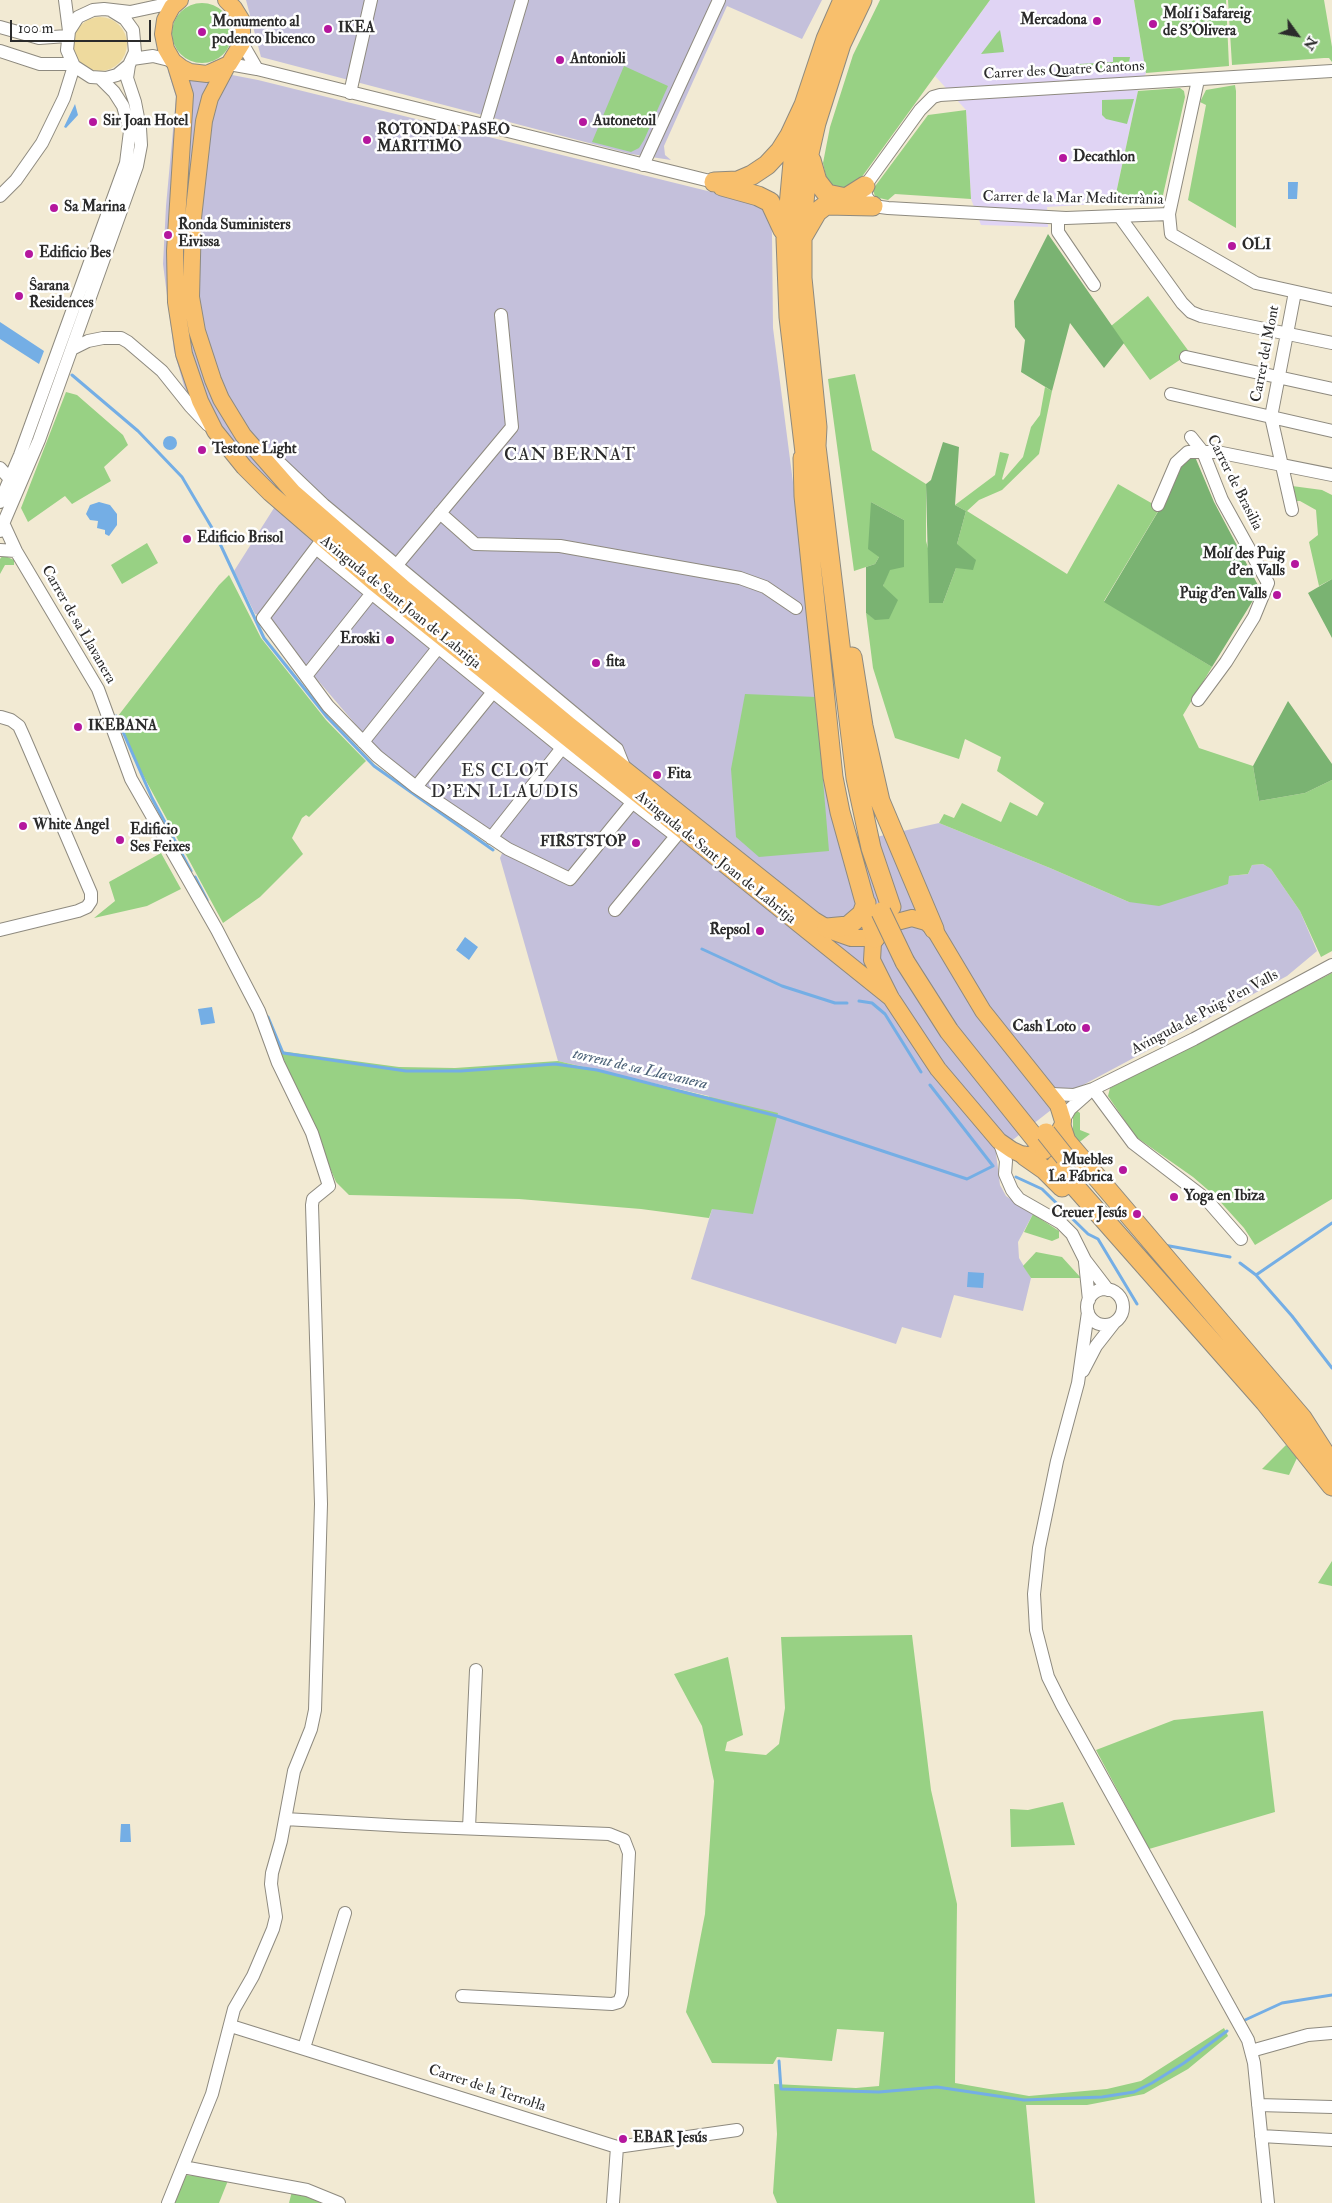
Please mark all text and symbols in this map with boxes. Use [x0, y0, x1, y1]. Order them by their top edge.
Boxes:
place label: Molí i Safareig de S'Olivera [1163, 6, 1251, 41]
scale bar [12, 10, 154, 42]
north arrow [1272, 10, 1322, 60]
place label: Mercadona [1020, 12, 1087, 30]
place label: Monumento al podenco Ibicenco [212, 14, 315, 49]
marker: Mercadona [1091, 15, 1103, 27]
marker: Molí i Safareig de S'Olivera [1147, 18, 1159, 30]
text: 100 m [18, 19, 53, 38]
place label: IKEA [338, 20, 375, 38]
marker: IKEA [322, 23, 334, 35]
marker: Monumento al podenco Ibicenco [196, 26, 208, 38]
text: N [1300, 33, 1321, 53]
place label: Antonioli [570, 51, 626, 69]
marker: Antonioli [554, 54, 566, 66]
street label: Carrer des Quatre Cantons [983, 58, 1145, 84]
place label: Sir Joan Hotel [103, 113, 188, 131]
place label: Autonetoil [593, 113, 656, 131]
marker: Sir Joan Hotel [87, 116, 99, 128]
marker: Autonetoil [577, 116, 589, 128]
place label: ROTONDA PASEO MARITIMO [377, 122, 510, 157]
marker: ROTONDA PASEO MARITIMO [361, 134, 373, 146]
place label: Decathlon [1073, 149, 1135, 167]
marker: Decathlon [1057, 152, 1069, 164]
street label: Carrer de la Mar Mediterrània [982, 188, 1164, 210]
place label: Sa Marina [64, 199, 126, 217]
marker: Sa Marina [48, 202, 60, 214]
place label: Ronda Suministers Eivissa [178, 217, 291, 252]
marker: Ronda Suministers Eivissa [162, 229, 174, 241]
place label: OLI [1242, 237, 1271, 255]
marker: OLI [1226, 240, 1238, 252]
place label: Edificio Bes [39, 245, 111, 263]
marker: Edificio Bes [23, 248, 35, 260]
place label: Ŝarana Residences [29, 278, 94, 313]
marker: Ŝarana Residences [13, 290, 25, 302]
street label: Carrer del Mont [1248, 304, 1284, 404]
street label: Carrer de Brasilia [1202, 432, 1266, 534]
place label: Testone Light [212, 441, 297, 459]
marker: Testone Light [196, 444, 208, 456]
district label: CAN BERNAT [503, 445, 637, 467]
place label: Edificio Brisol [197, 530, 283, 548]
marker: Edificio Brisol [181, 533, 193, 545]
street label: Avinguda de Sant Joan de Labritja [316, 533, 484, 673]
place label: Molí des Puig d'en Valls [1203, 546, 1285, 581]
marker: Molí des Puig d'en Valls [1289, 558, 1301, 570]
street label: Carrer de sa Llavanera [37, 563, 119, 687]
place label: Puig d'en Valls [1180, 586, 1267, 604]
marker: Puig d'en Valls [1271, 589, 1283, 601]
place label: Eroski [340, 631, 380, 649]
marker: Eroski [384, 634, 396, 646]
place label: fita [606, 654, 625, 672]
marker: fita [590, 657, 602, 669]
place label: IKEBANA [88, 718, 157, 736]
marker: IKEBANA [72, 721, 84, 733]
district label: ES CLOT D'EN LLAUDIS [429, 761, 581, 804]
place label: Fita [667, 766, 691, 784]
marker: Fita [651, 769, 663, 781]
street label: Avinguda de Sant Joan de Labritja [631, 788, 799, 928]
place label: White Angel [33, 817, 109, 835]
marker: White Angel [17, 820, 29, 832]
place label: Edificio Ses Feixes [130, 822, 190, 857]
marker: Edificio Ses Feixes [114, 834, 126, 846]
place label: FIRSTSTOP [540, 834, 626, 852]
marker: FIRSTSTOP [630, 837, 642, 849]
place label: Repsol [709, 922, 750, 940]
marker: Repsol [754, 925, 766, 937]
street label: Avinguda de Puig d'en Valls [1129, 967, 1281, 1059]
place label: Cash Loto [1013, 1019, 1076, 1037]
marker: Cash Loto [1080, 1022, 1092, 1034]
water label: torrent de sa Llavanera [571, 1045, 709, 1095]
place label: Muebles La Fábrica [1049, 1152, 1113, 1187]
marker: Muebles La Fábrica [1117, 1164, 1129, 1176]
place label: Yoga en Ibiza [1184, 1188, 1265, 1206]
marker: Yoga en Ibiza [1168, 1191, 1180, 1203]
place label: Creuer Jesús [1051, 1205, 1127, 1223]
marker: Creuer Jesús [1131, 1208, 1143, 1220]
street label: Carrer de la Terrol·la [426, 2062, 548, 2116]
place label: EBAR Jesús [633, 2130, 707, 2148]
marker: EBAR Jesús [617, 2133, 629, 2145]

